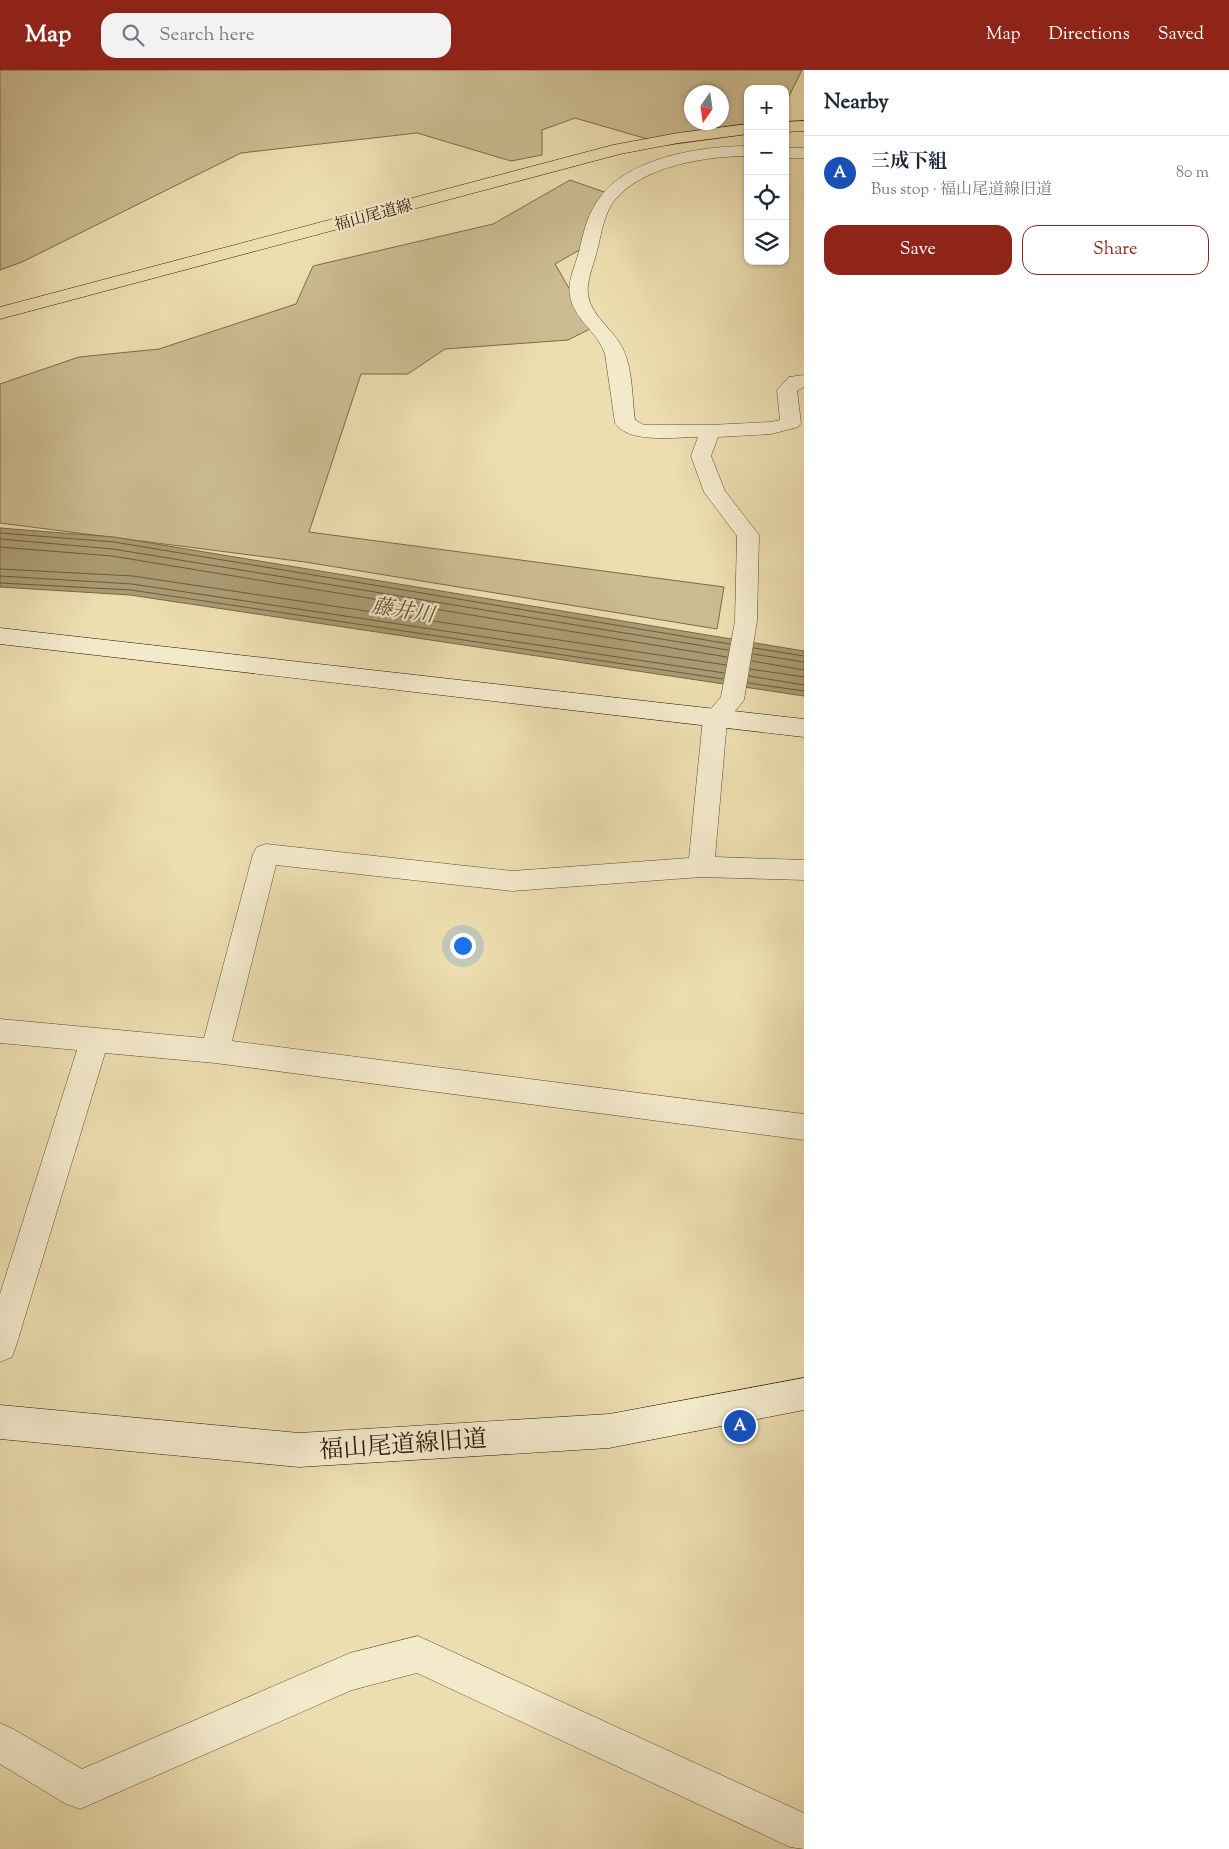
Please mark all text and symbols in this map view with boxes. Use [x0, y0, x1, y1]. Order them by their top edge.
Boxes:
search box [101, 13, 451, 58]
text: Map [25, 18, 71, 52]
icon: search [119, 21, 147, 49]
text: Search here [159, 22, 255, 49]
text: Map [986, 22, 1021, 48]
text: Directions [1049, 22, 1130, 48]
text: Saved [1158, 22, 1204, 48]
north arrow [684, 85, 729, 130]
map controls [744, 85, 789, 265]
button: + [744, 85, 789, 130]
text: Nearby [824, 88, 889, 118]
button: − [744, 130, 789, 175]
text: 三成下組 [871, 149, 947, 176]
text: A [834, 162, 847, 185]
text: 80 m [1176, 162, 1209, 185]
button: locate [744, 175, 789, 220]
text: Bus stop · 福山尾道線旧道 [871, 179, 1052, 202]
street label: 福山尾道線 [332, 195, 415, 238]
button: layers [744, 220, 789, 265]
button: Save [824, 225, 1012, 275]
button: Share [1022, 225, 1209, 275]
water label: 藤井川 [369, 592, 438, 632]
your location [450, 933, 476, 959]
pin: A [724, 1407, 756, 1445]
street label: 福山尾道線旧道 [318, 1423, 488, 1469]

